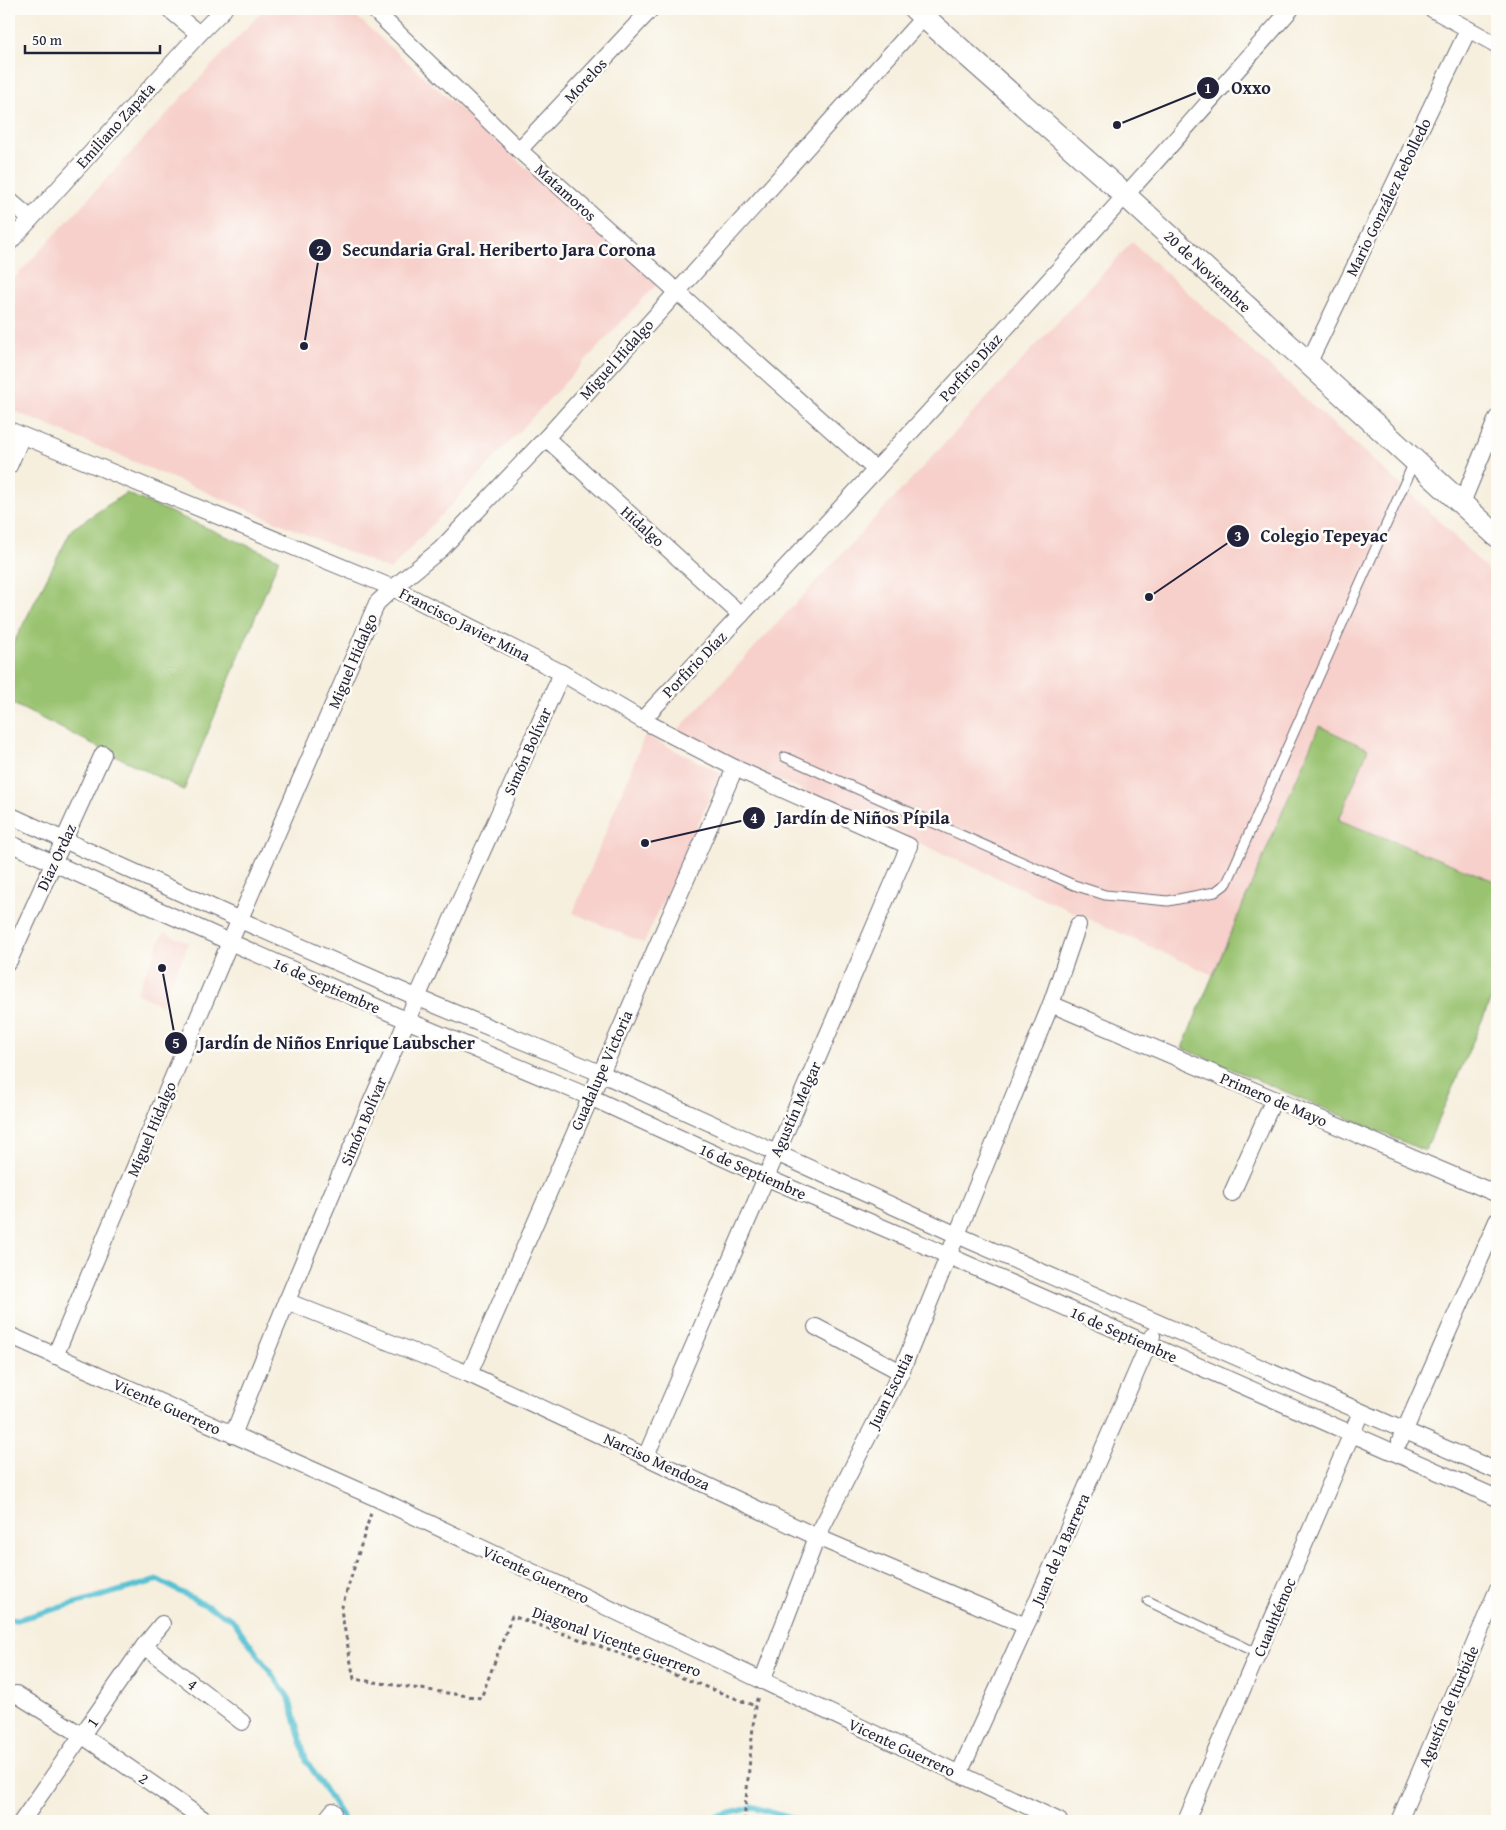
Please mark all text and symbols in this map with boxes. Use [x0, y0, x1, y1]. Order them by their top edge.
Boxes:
scale bar [25, 22, 160, 54]
text: 50 m [32, 29, 63, 50]
street label: Morelos [558, 52, 612, 108]
callout: Oxxo [1196, 71, 1280, 104]
text: Oxxo [1231, 74, 1271, 101]
street label: Emiliano Zapata [70, 76, 160, 173]
text: 1 [1204, 77, 1212, 98]
street label: Mario González Rebolledo [1339, 114, 1437, 280]
street label: Matamoros [530, 158, 602, 226]
street label: 20 de Noviembre [1159, 224, 1257, 318]
callout: Secundaria Gral. Heriberto Jara Corona [307, 233, 666, 266]
text: Secundaria Gral. Heriberto Jara Corona [342, 236, 656, 263]
text: 2 [316, 239, 324, 260]
street label: Miguel Hidalgo [573, 313, 659, 405]
street label: Porfirio Díaz [933, 328, 1007, 406]
street label: Hidalgo [616, 500, 670, 552]
callout: Colegio Tepeyac [1225, 519, 1397, 552]
text: Colegio Tepeyac [1260, 522, 1388, 549]
text: 3 [1234, 525, 1242, 546]
street label: Francisco Javier Mina [395, 581, 535, 668]
street label: Miguel Hidalgo [321, 610, 383, 712]
street label: Porfirio Díaz [656, 625, 732, 703]
street label: Simón Bolívar [497, 703, 557, 799]
callout: Jardín de Niños Pípila [742, 801, 960, 834]
text: Jardín de Niños Pípila [773, 804, 950, 831]
text: 4 [750, 807, 758, 828]
street label: Diaz Ordaz [30, 819, 82, 895]
street label: 16 de Septiembre [269, 951, 385, 1019]
street label: Guadalupe Victoria [564, 1006, 638, 1134]
callout: Jardín de Niños Enrique Laubscher [163, 1026, 485, 1059]
text: Jardín de Niños Enrique Laubscher [196, 1029, 476, 1056]
text: 5 [172, 1032, 180, 1053]
street label: Agustín Melgar [763, 1057, 827, 1161]
street label: Primero de Mayo [1217, 1066, 1331, 1132]
street label: Simón Bolívar [334, 1073, 393, 1169]
street label: Miguel Hidalgo [120, 1078, 182, 1180]
street label: 16 de Septiembre [695, 1137, 811, 1205]
street label: 16 de Septiembre [1066, 1300, 1182, 1368]
street label: Juan Escutia [860, 1348, 919, 1434]
street label: Vicente Guerrero [109, 1371, 225, 1441]
street label: Narciso Mendoza [600, 1426, 715, 1496]
street label: Juan de la Barrera [1024, 1489, 1096, 1611]
street label: Vicente Guerrero [478, 1539, 594, 1609]
street label: Cuauhtémoc [1247, 1574, 1301, 1660]
street label: Diagonal Vicente Guerrero [529, 1599, 705, 1683]
street label: Agustín de Iturbide [1412, 1642, 1484, 1770]
street label: 4 [183, 1672, 204, 1696]
street label: 1 [80, 1712, 104, 1732]
street label: Vicente Guerrero [844, 1712, 960, 1782]
street label: 2 [134, 1766, 154, 1790]

